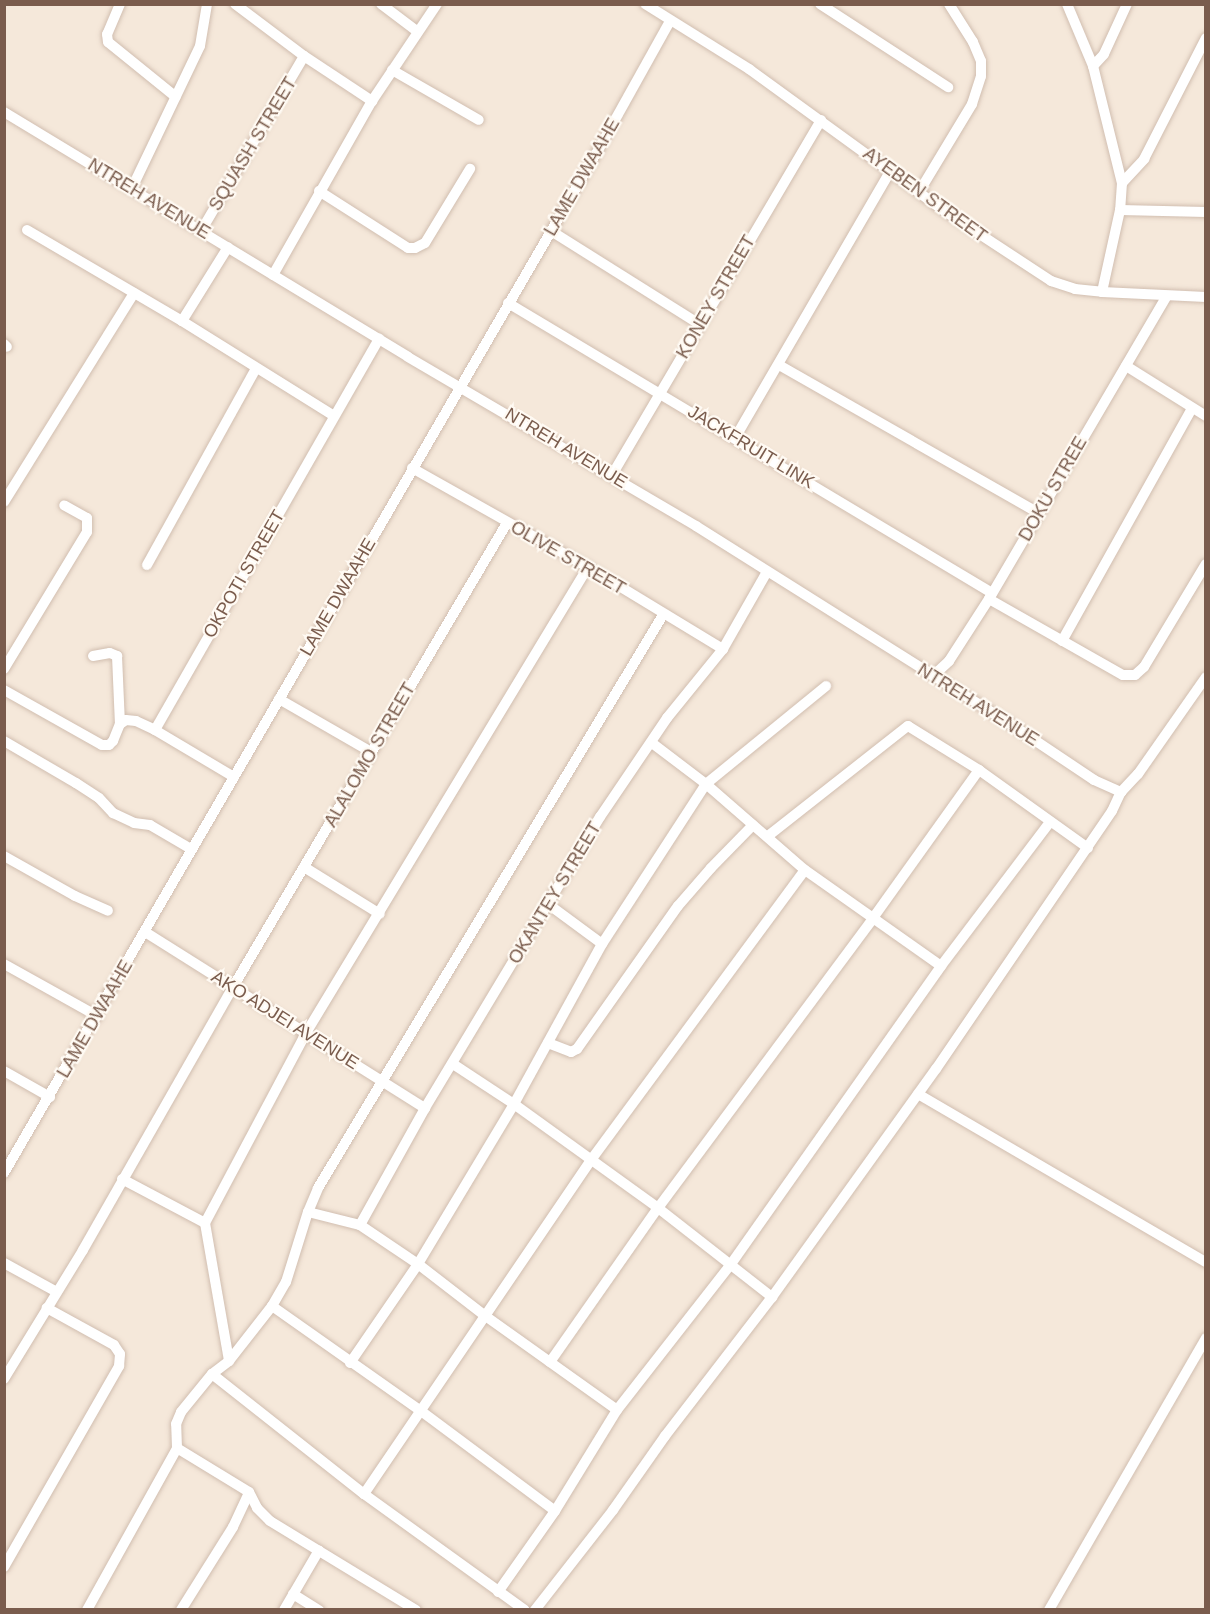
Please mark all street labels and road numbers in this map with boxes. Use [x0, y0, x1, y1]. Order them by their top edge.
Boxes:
street label: SQUASH STREET [205, 73, 301, 215]
street label: LAME DWAAHE [540, 114, 624, 240]
street label: AYEBEN STREET [859, 143, 991, 247]
street label: NTREH AVENUE [84, 154, 214, 244]
street label: KONEY STREET [672, 231, 760, 363]
street label: JACKFRUIT LINK [684, 401, 818, 493]
street label: NTREH AVENUE [501, 403, 631, 493]
street label: DOKU STREE [1014, 433, 1092, 545]
street label: OKPOTI STREET [199, 506, 289, 642]
street label: OLIVE STREET [507, 516, 629, 600]
street label: LAME DWAAHE [296, 534, 380, 660]
street label: NTREH AVENUE [913, 659, 1043, 751]
street label: ALALOMO STREET [320, 679, 420, 831]
street label: OKANTEY STREET [504, 818, 606, 968]
street label: LAME DWAAHE [53, 956, 137, 1082]
street label: AKO ADJEI AVENUE [206, 965, 364, 1075]

